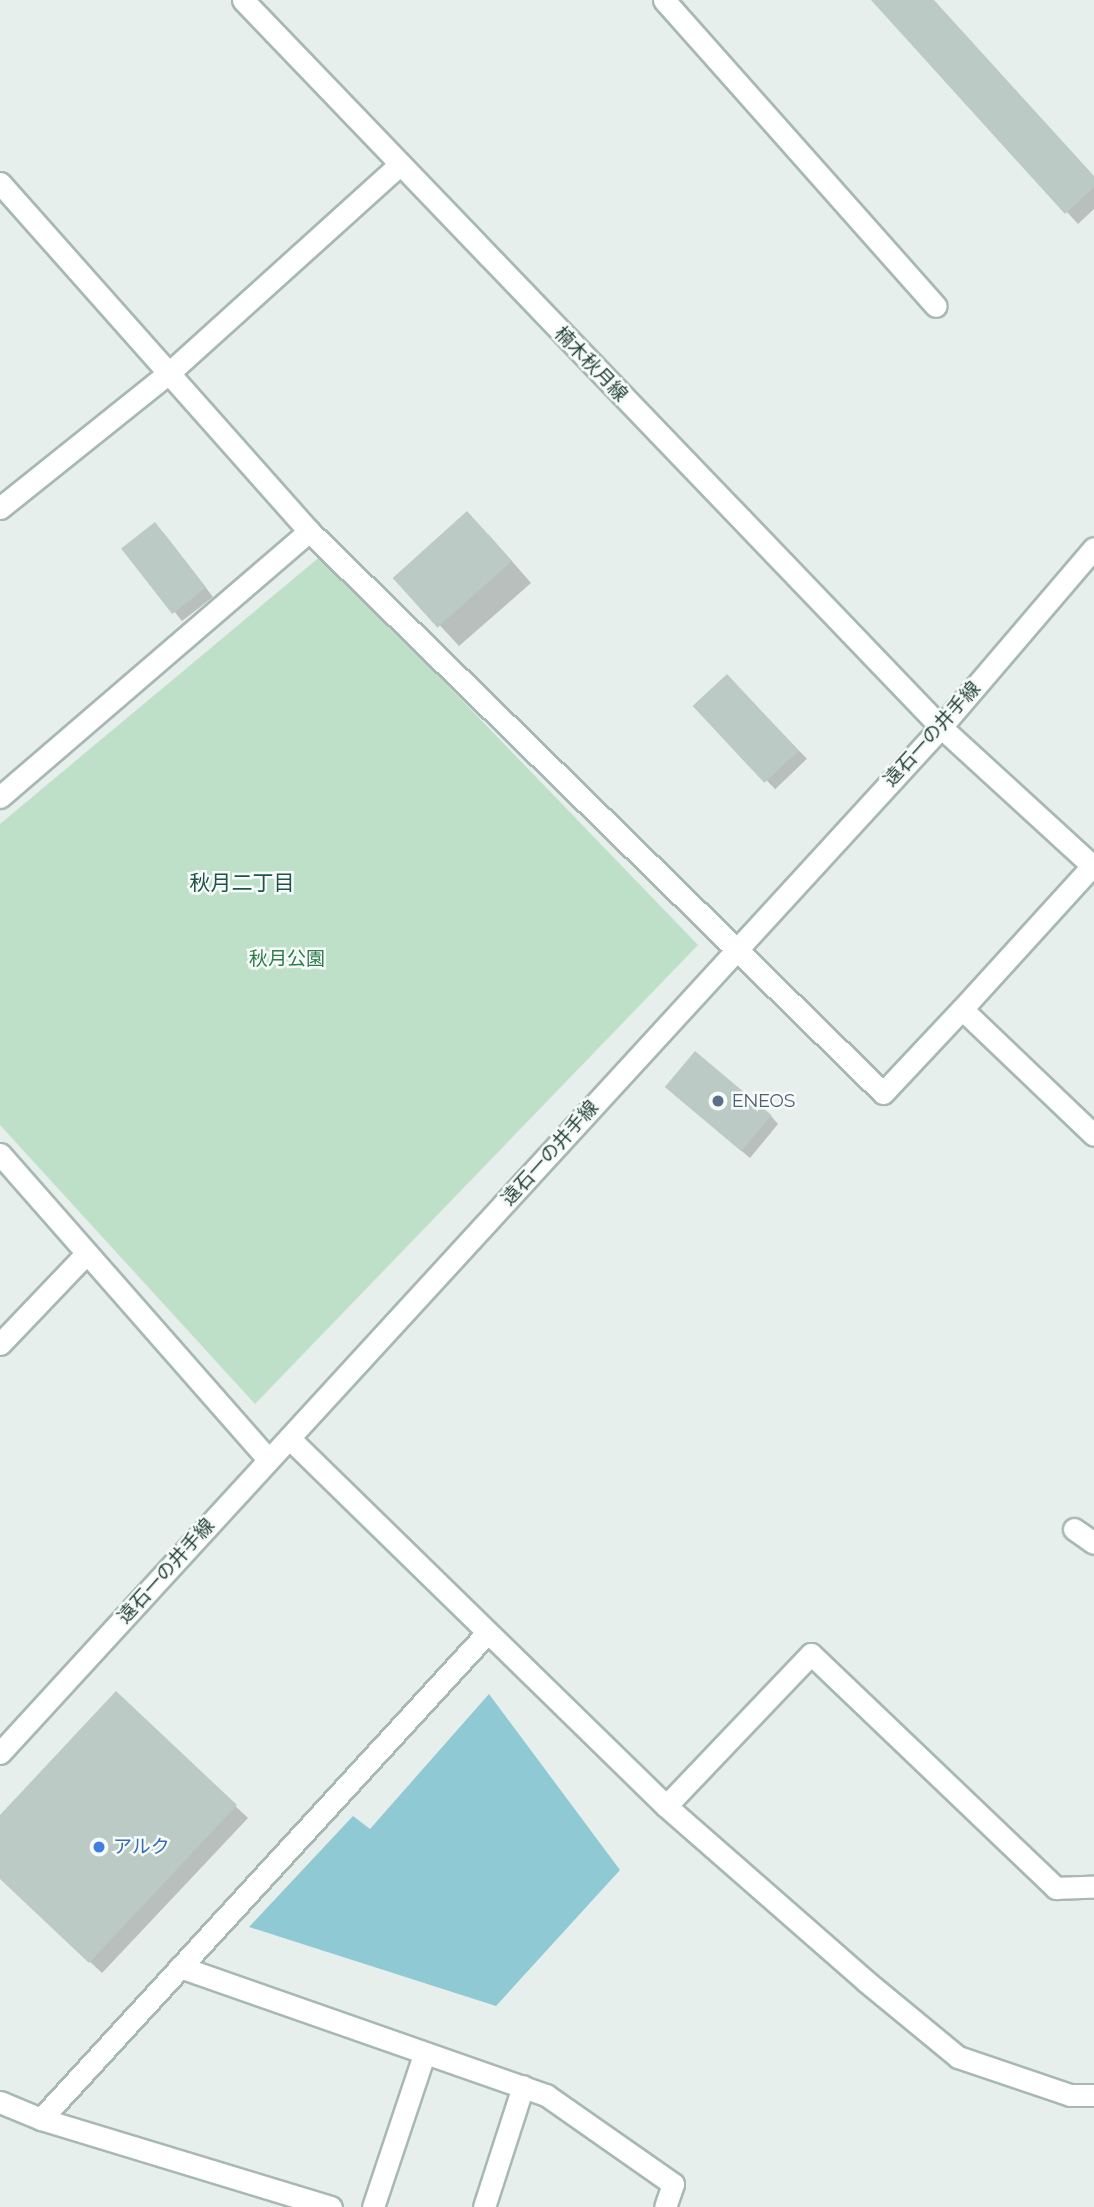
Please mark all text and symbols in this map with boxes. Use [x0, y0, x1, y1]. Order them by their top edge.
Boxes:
street label: 楠木秋月線 [550, 322, 632, 406]
street label: 遠石一の井手線 [879, 677, 985, 791]
district label: 秋月二丁目 [190, 870, 294, 896]
park label: 秋月公園 [249, 948, 325, 970]
place label: ENEOS [732, 1090, 795, 1112]
marker: ENEOS [710, 1093, 726, 1109]
street label: 遠石一の井手線 [497, 1096, 603, 1210]
street label: 遠石一の井手線 [113, 1514, 219, 1628]
place label: アルク [113, 1836, 170, 1858]
marker: アルク [91, 1839, 107, 1855]

